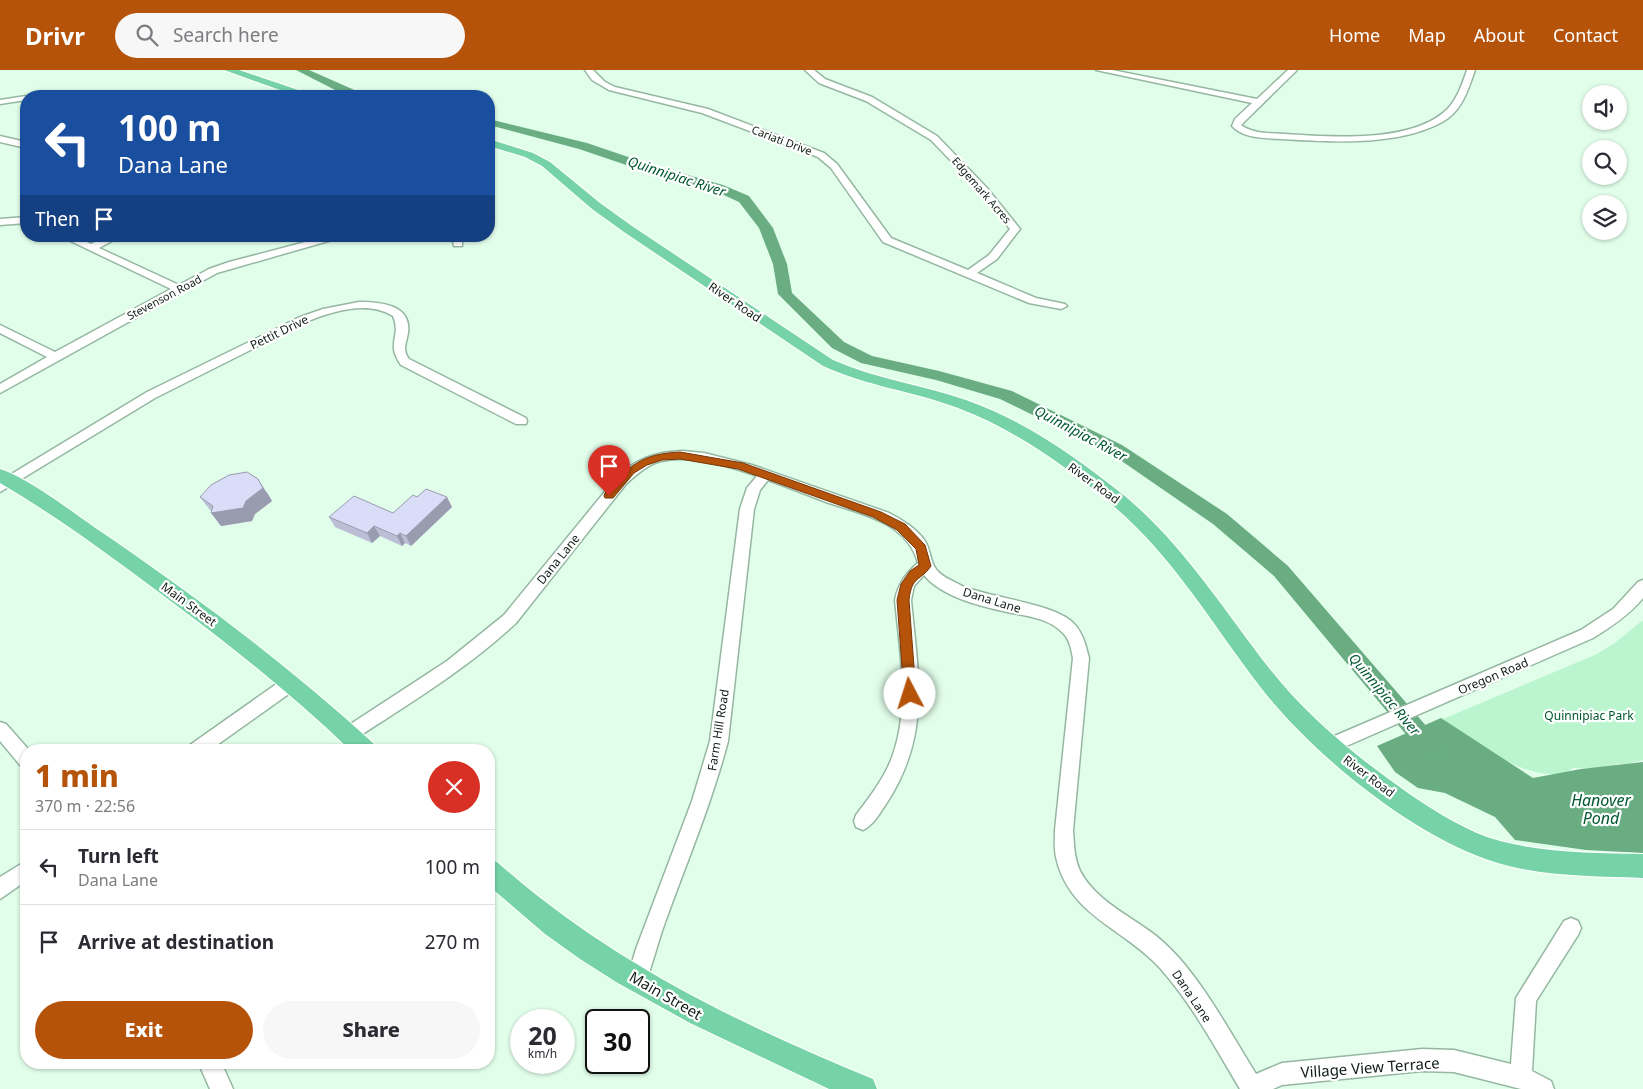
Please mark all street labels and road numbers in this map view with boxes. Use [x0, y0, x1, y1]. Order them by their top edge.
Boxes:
street label: Cariati Drive [750, 122, 814, 158]
street label: Edgemark Acres [949, 153, 1015, 227]
street label: Stevenson Road [124, 271, 204, 323]
street label: River Road [705, 278, 765, 326]
street label: Pettit Drive [247, 310, 311, 353]
street label: River Road [1065, 458, 1123, 508]
street label: Dana Lane [533, 530, 584, 588]
street label: Main Street [158, 578, 221, 630]
street label: Dana Lane [961, 583, 1023, 617]
street label: Oregon Road [1455, 654, 1531, 698]
street label: Farm Hill Road [703, 688, 733, 772]
street label: River Road [1340, 751, 1398, 801]
street label: Main Street [626, 966, 707, 1024]
street label: Dana Lane [1168, 966, 1216, 1026]
street label: Village View Terrace [1300, 1052, 1440, 1082]

